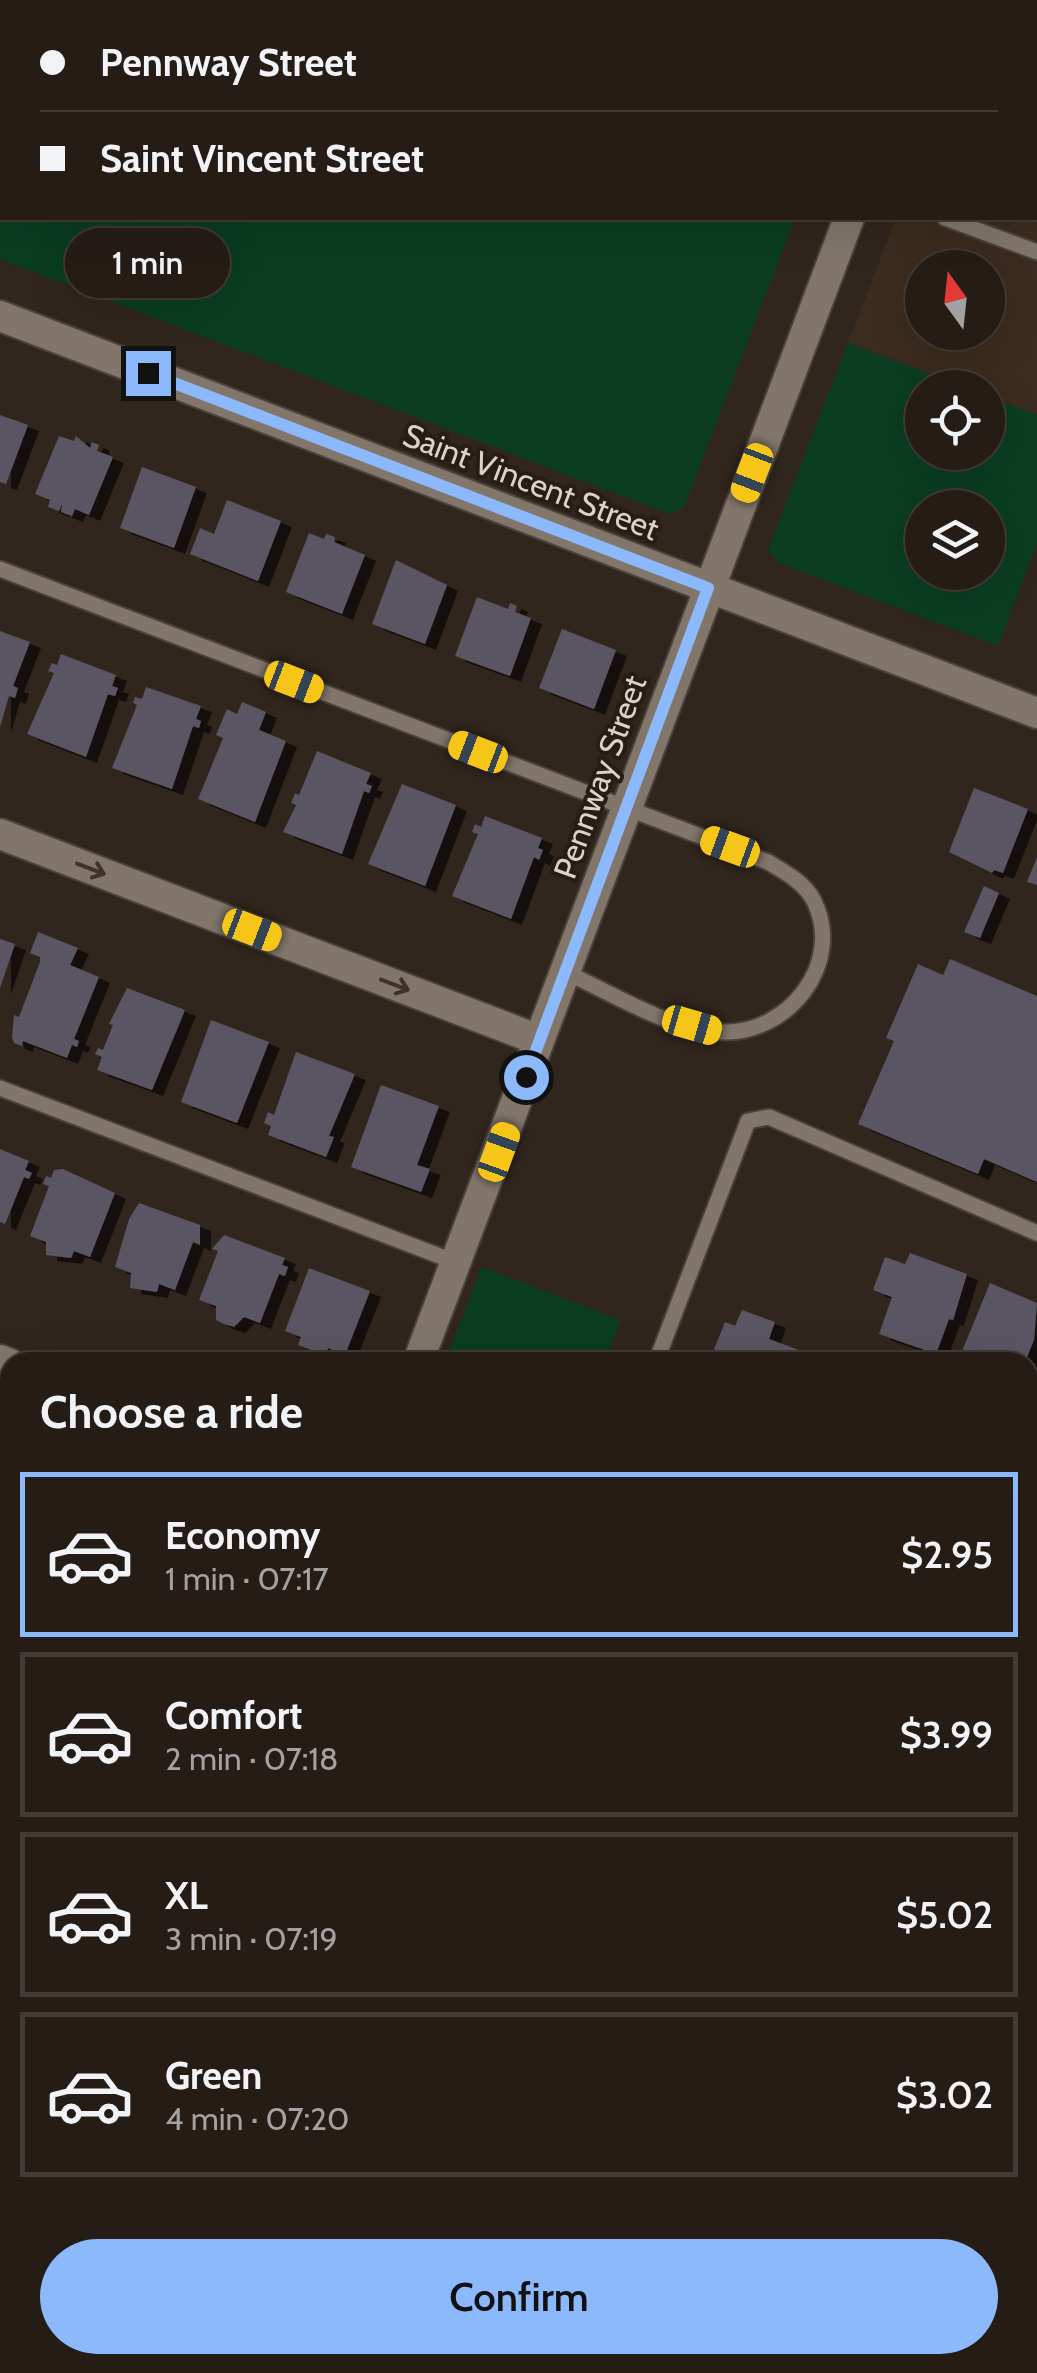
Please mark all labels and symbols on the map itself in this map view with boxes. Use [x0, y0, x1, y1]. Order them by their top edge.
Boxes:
callout: 1 min [66, 228, 230, 298]
north arrow [905, 250, 1005, 350]
route end [126, 351, 171, 396]
street label: Saint Vincent Street [398, 415, 665, 548]
car [727, 440, 777, 506]
car [261, 657, 327, 707]
street label: Pennway Street [545, 670, 654, 884]
car [445, 727, 511, 777]
car [697, 823, 763, 871]
one-way arrow [75, 861, 106, 879]
car [219, 905, 285, 955]
one-way arrow [378, 977, 409, 995]
car [659, 1002, 725, 1048]
route start [504, 1055, 549, 1100]
car [475, 1119, 523, 1185]

